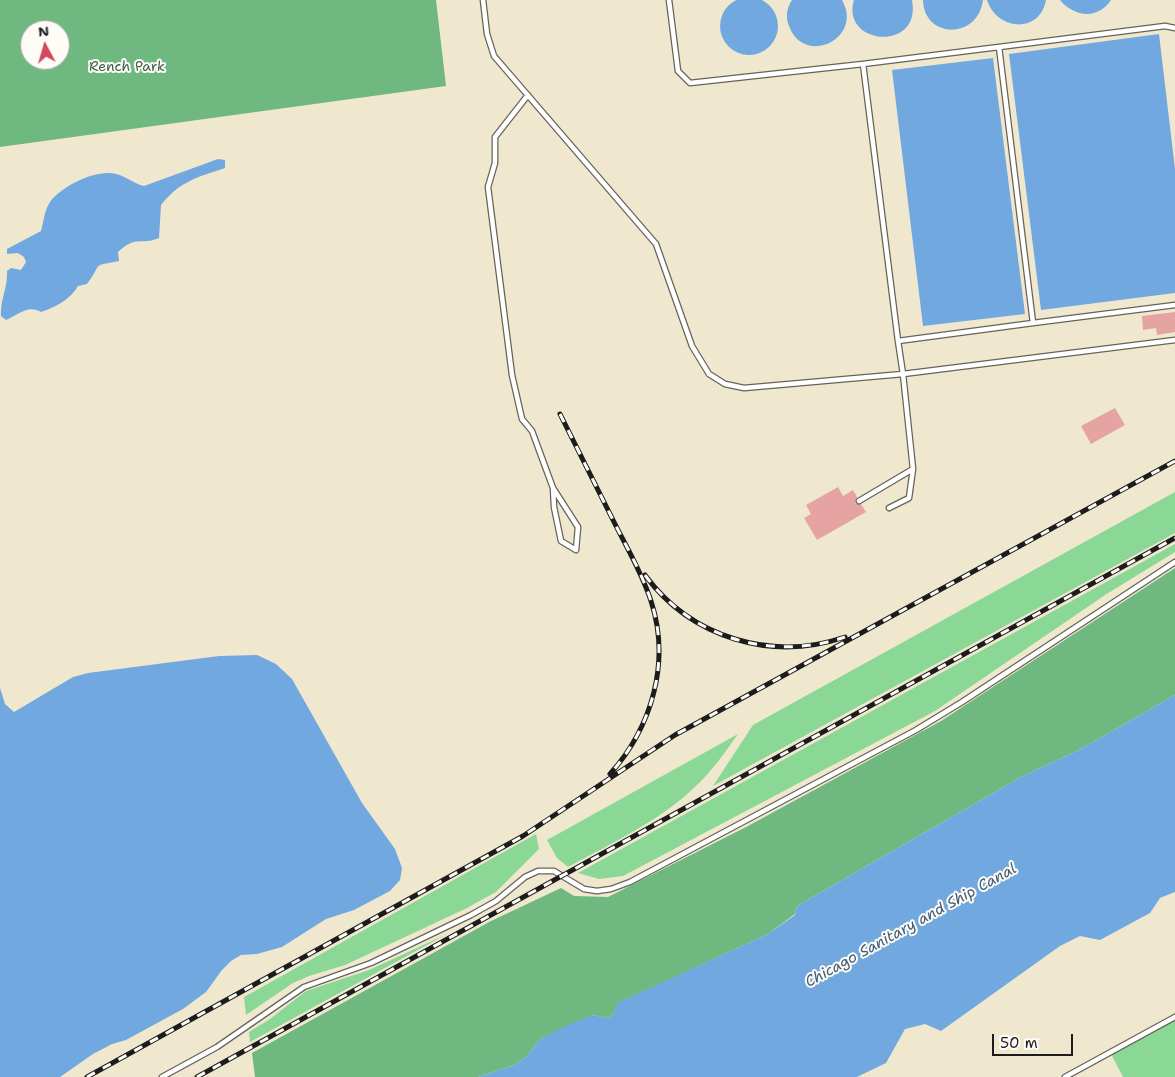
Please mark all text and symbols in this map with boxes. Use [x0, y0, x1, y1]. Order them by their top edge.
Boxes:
north arrow [20, 20, 70, 70]
text: N [37, 22, 50, 41]
park label: Rench Park [89, 59, 165, 75]
water label: Chicago Sanitary and Ship Canal [802, 860, 1020, 992]
scale bar [995, 1024, 1076, 1056]
text: 50 m [1000, 1033, 1038, 1053]

